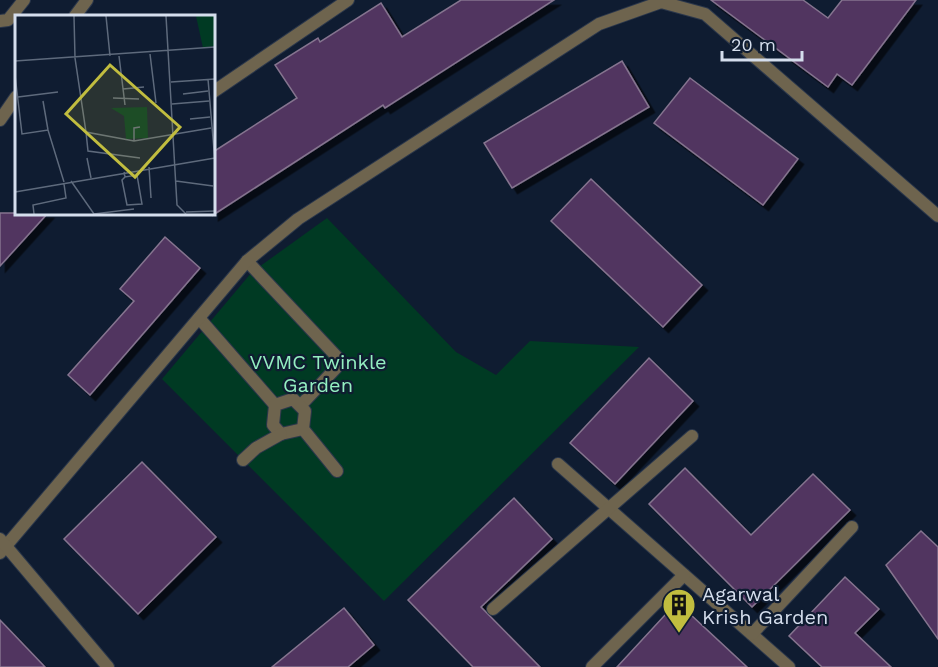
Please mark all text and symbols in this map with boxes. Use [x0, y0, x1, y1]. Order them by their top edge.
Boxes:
inset map [15, 15, 214, 214]
scale bar [722, 24, 802, 62]
text: 20 m [731, 34, 776, 55]
park label: VVMC Twinkle Garden [249, 350, 387, 397]
place label: Agarwal Krish Garden [702, 582, 828, 629]
building icon: Agarwal Krish Garden [661, 587, 697, 634]

